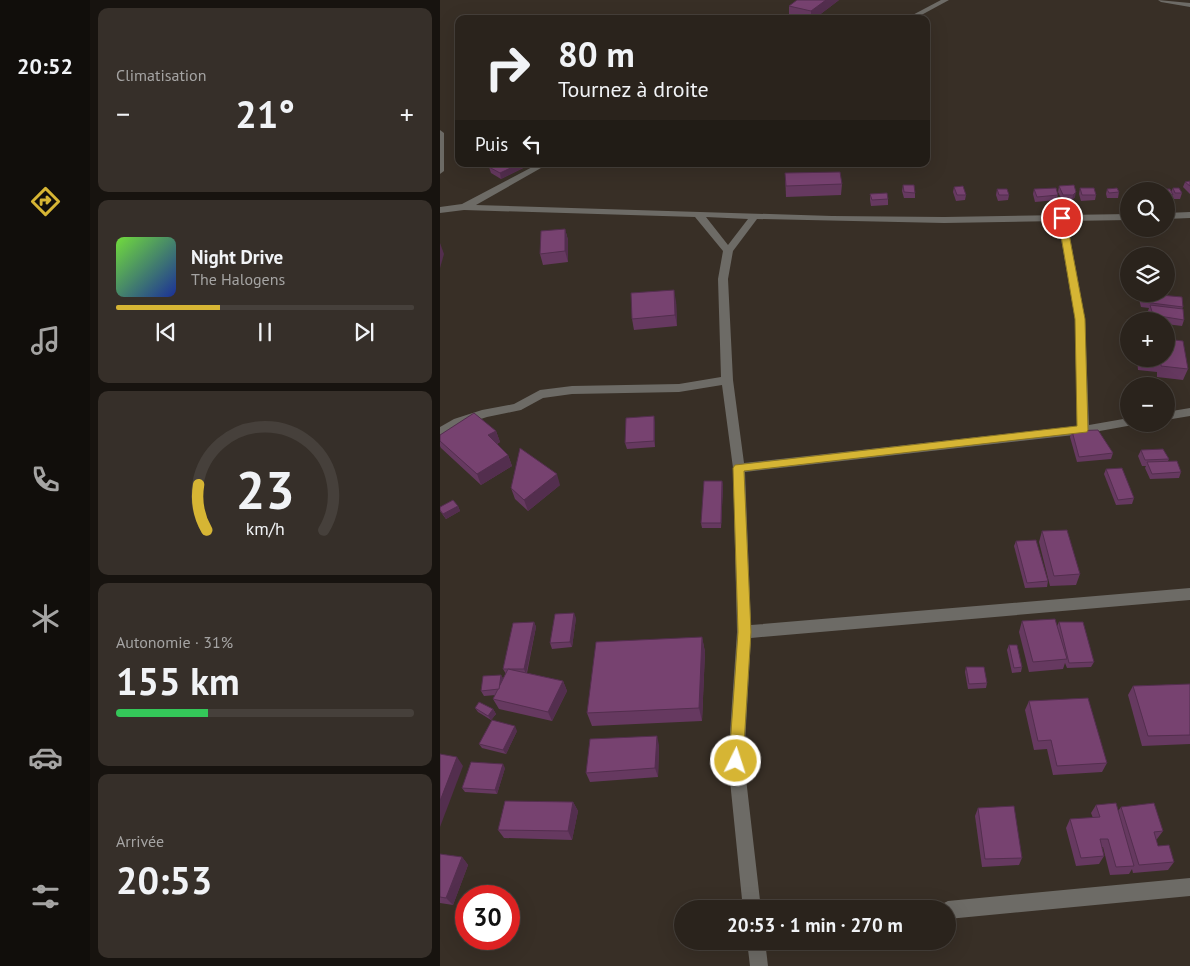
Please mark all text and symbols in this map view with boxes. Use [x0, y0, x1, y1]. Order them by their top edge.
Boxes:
text: 80 m [558, 31, 635, 77]
icon: right [475, 35, 540, 100]
text: 20:52 [17, 52, 73, 80]
text: Climatisation [116, 65, 206, 85]
text: Tournez à droite [558, 75, 709, 103]
text: 21° [235, 89, 295, 138]
text: − [116, 95, 130, 132]
text: + [400, 95, 414, 132]
icon: left [518, 130, 546, 158]
text: Puis [475, 132, 508, 156]
map controls [1120, 182, 1175, 432]
button: search [1120, 182, 1175, 237]
icon: directions [28, 184, 63, 219]
pin [1041, 197, 1083, 239]
icon: arrive [1048, 204, 1076, 232]
text: Night Drive [191, 245, 283, 269]
button: layers [1120, 247, 1175, 302]
text: The Halogens [191, 269, 285, 289]
button: + [1120, 312, 1175, 367]
icon: previous [152, 318, 180, 346]
icon: pause [251, 318, 279, 346]
icon: next [350, 318, 378, 346]
icon: music [28, 323, 63, 358]
button: − [1120, 377, 1175, 432]
text: 23 [236, 456, 294, 523]
icon: phone [28, 462, 63, 497]
text: km/h [245, 517, 285, 540]
icon: climate [28, 601, 63, 636]
text: Autonomie · 31% [116, 632, 233, 652]
text: 155 km [116, 656, 240, 705]
position arrow [709, 734, 761, 786]
icon: car [28, 740, 63, 775]
text: Arrivée [116, 831, 164, 851]
text: 20:53 [116, 855, 212, 904]
icon: filters [28, 879, 63, 914]
speed limit sign: 30 [455, 885, 520, 950]
text: 20:53 · 1 min · 270 m [727, 913, 903, 937]

